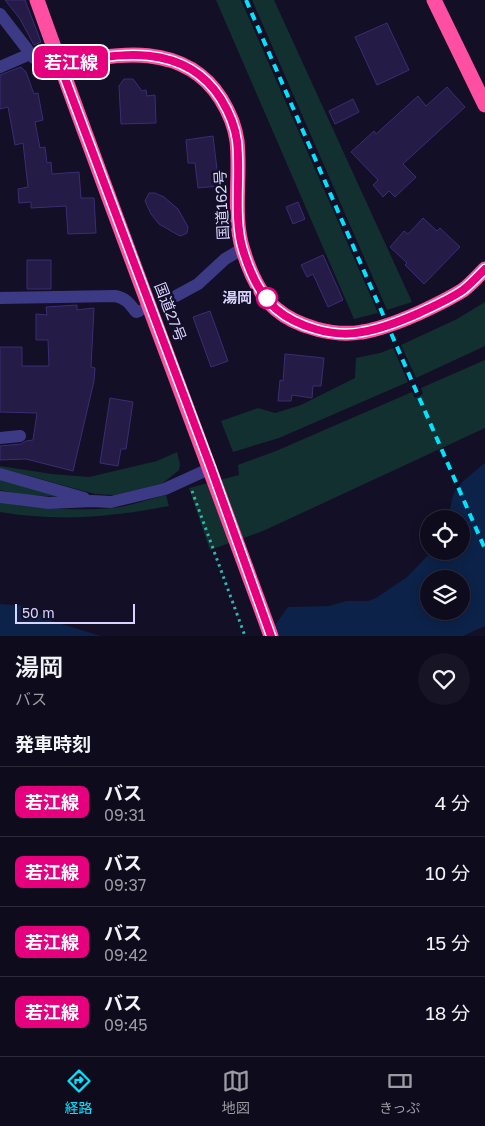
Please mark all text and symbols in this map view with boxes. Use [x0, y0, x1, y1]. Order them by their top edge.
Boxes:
line badge: 若江線 [42, 46, 100, 78]
text: 若江線 [44, 51, 98, 73]
street label: 国道162号 [210, 170, 232, 241]
street label: 国道27号 [151, 280, 190, 344]
marker: 湯岡 [256, 287, 278, 309]
place label: 湯岡 [222, 288, 252, 306]
map controls [420, 510, 470, 620]
button: locate [420, 510, 470, 560]
button: layers [420, 570, 470, 620]
scale bar [15, 601, 135, 624]
text: 50 m [22, 604, 55, 621]
text: 湯岡 [15, 652, 63, 681]
button: heart [418, 653, 470, 705]
text: バス [15, 689, 47, 709]
text: 発車時刻 [15, 732, 91, 755]
text: バス [104, 781, 142, 804]
text: 若江線 [25, 791, 79, 813]
text: 4 分 [435, 791, 470, 814]
text: 09:31 [104, 805, 146, 825]
text: バス [104, 851, 142, 874]
text: 若江線 [25, 861, 79, 883]
text: 10 分 [425, 861, 470, 884]
text: 09:37 [104, 875, 146, 895]
text: バス [104, 921, 142, 944]
text: 若江線 [25, 931, 79, 953]
text: 15 分 [426, 931, 470, 954]
text: 09:42 [104, 945, 147, 965]
text: バス [104, 991, 142, 1014]
text: 若江線 [25, 1001, 79, 1023]
text: 18 分 [425, 1001, 470, 1024]
text: 09:45 [104, 1015, 147, 1035]
tab: 経路 [65, 1067, 93, 1117]
tab: 地図 [222, 1067, 250, 1117]
tab: きっぷ [379, 1067, 420, 1117]

